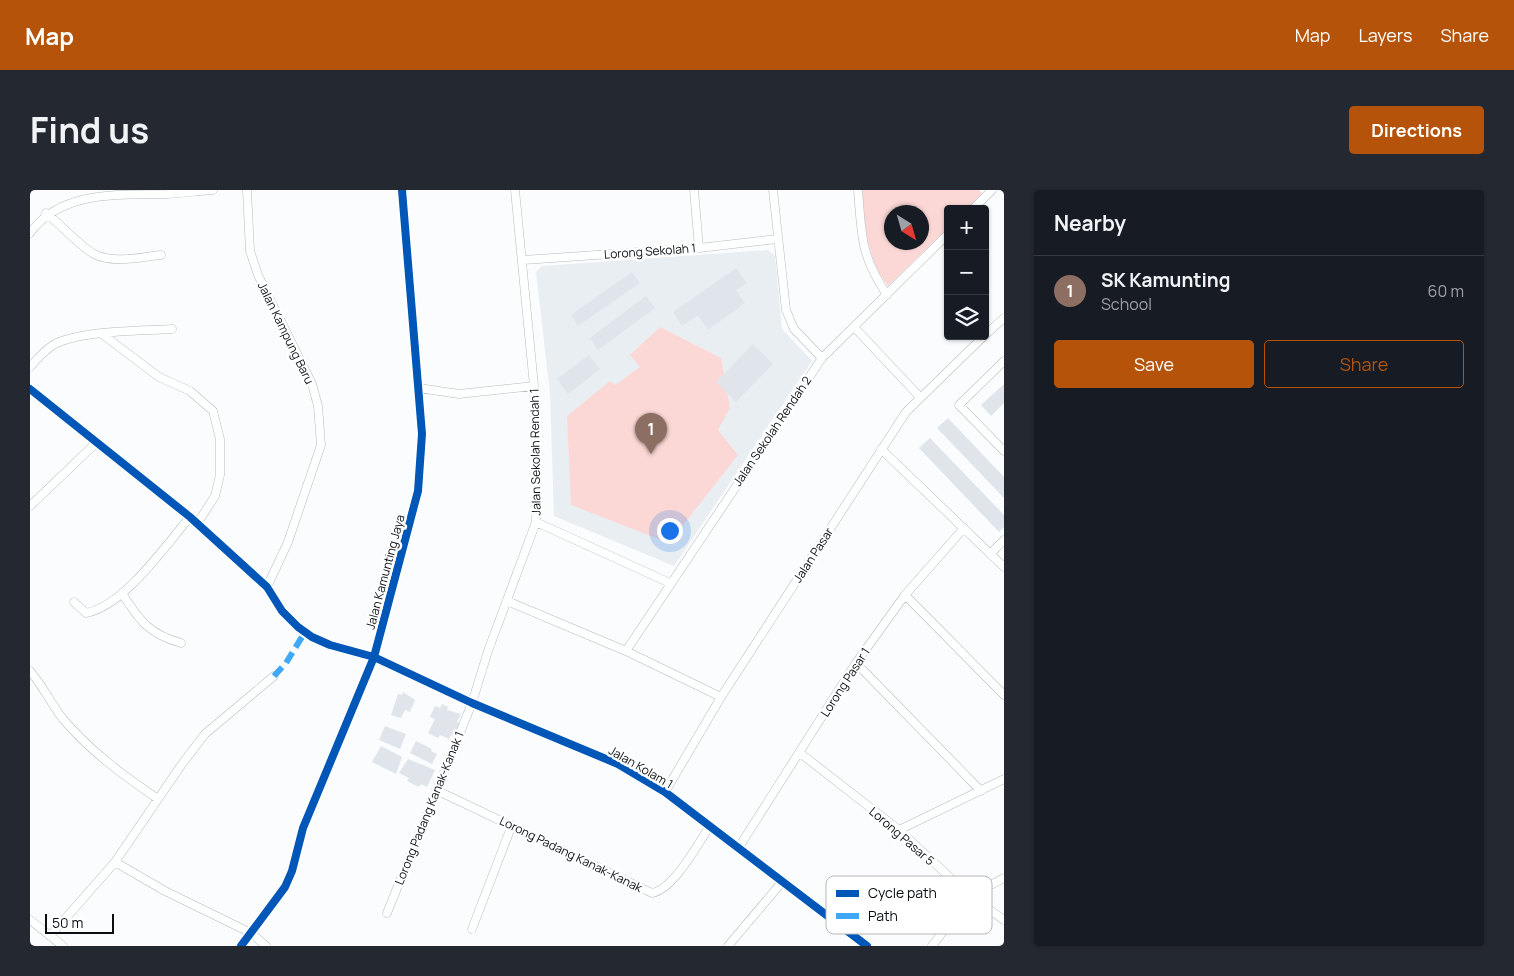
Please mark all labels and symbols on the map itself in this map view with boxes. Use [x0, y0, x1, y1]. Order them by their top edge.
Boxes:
north arrow [884, 205, 929, 250]
street label: Lorong Sekolah 1 [603, 239, 697, 263]
street label: Jalan Kampung Baru [254, 279, 318, 387]
street label: Jalan Sekolah Rendah 2 [729, 373, 815, 489]
street label: Jalan Sekolah Rendah 1 [525, 388, 545, 516]
pin: 1 [635, 413, 667, 454]
street label: Jalan Kamunting Jaya [361, 513, 409, 631]
your location [657, 518, 683, 544]
street label: Jalan Pasar [789, 524, 837, 586]
street label: Lorong Pasar 1 [816, 644, 874, 720]
street label: Lorong Padang Kanak-Kanak 1 [390, 729, 468, 887]
street label: Jalan Kolam 1 [606, 742, 676, 792]
street label: Lorong Pasar 5 [866, 803, 938, 869]
street label: Lorong Padang Kanak-Kanak [497, 812, 646, 897]
legend [826, 876, 992, 934]
text: Cycle path [868, 883, 937, 902]
text: Path [868, 906, 898, 925]
scale bar [45, 911, 114, 934]

